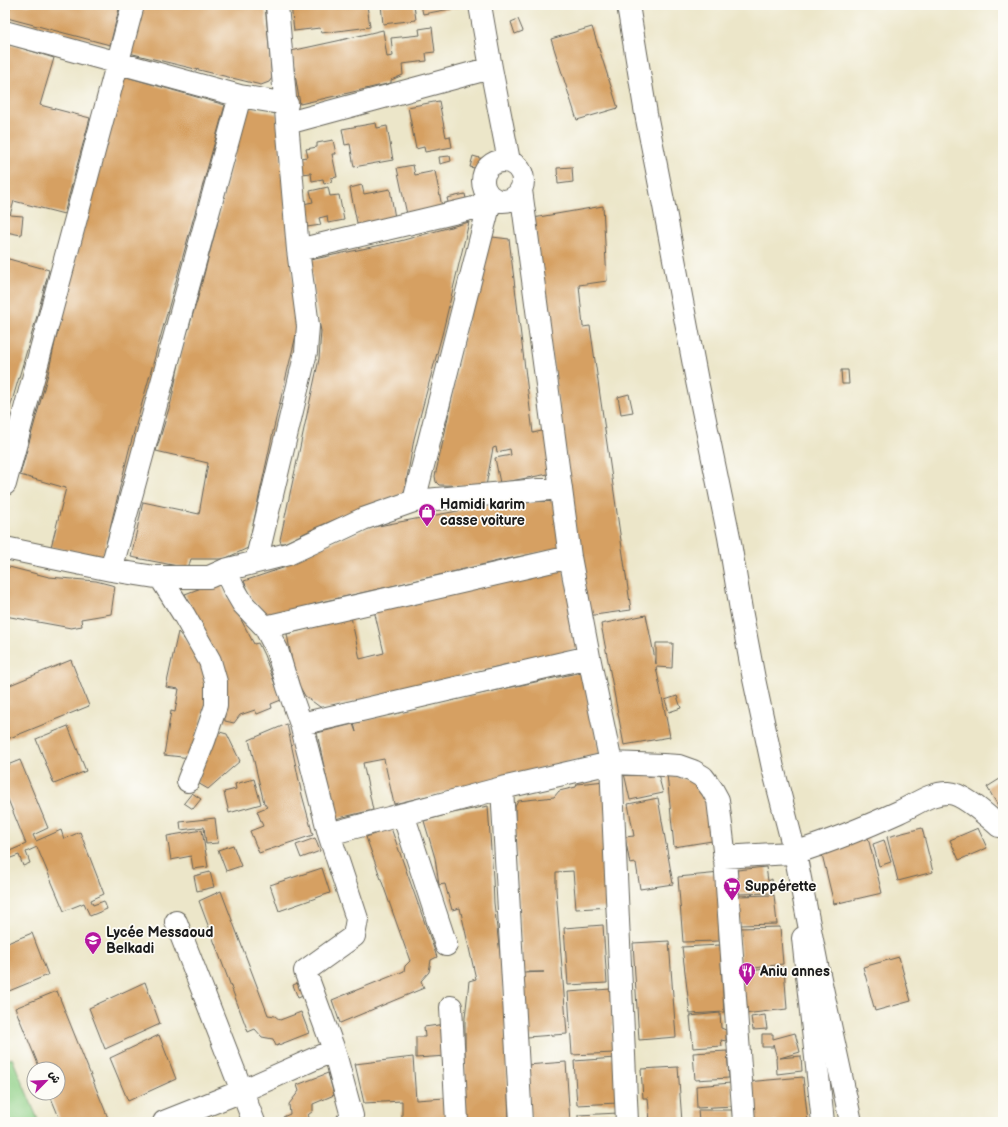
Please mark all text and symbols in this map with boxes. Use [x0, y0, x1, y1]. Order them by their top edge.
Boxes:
place label: Hamidi karim casse voiture [440, 496, 525, 529]
shop icon: Hamidi karim casse voiture [417, 502, 437, 527]
supermarket icon: Suppérette [722, 876, 742, 901]
place label: Suppérette [745, 878, 816, 895]
place label: Lycée Messaoud Belkadi [106, 924, 213, 957]
school or university icon: Lycée Messaoud Belkadi [83, 930, 103, 955]
restaurant icon: Aniu annes [737, 961, 757, 986]
place label: Aniu annes [759, 963, 830, 980]
north arrow [26, 1061, 66, 1101]
text: ش [46, 1069, 63, 1085]

